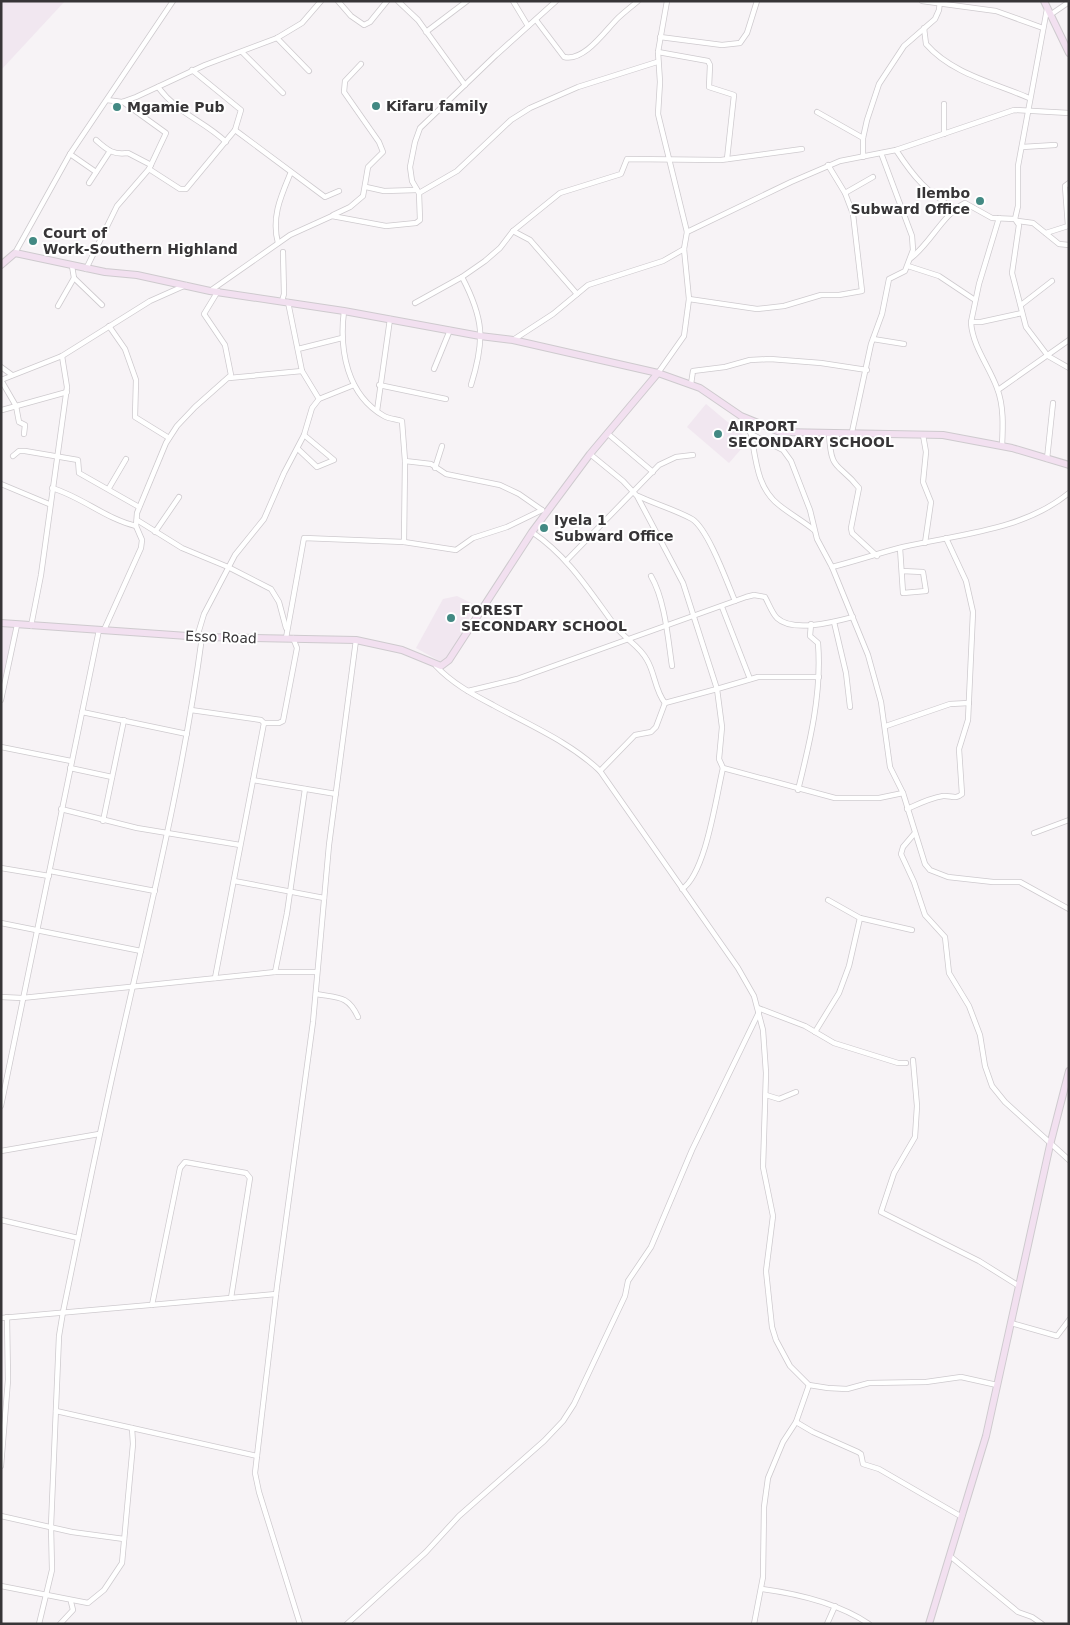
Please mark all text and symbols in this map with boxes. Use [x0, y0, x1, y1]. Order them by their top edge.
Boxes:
place label: Kifaru family [386, 98, 488, 114]
place label: Mgamie Pub [127, 99, 224, 115]
marker: Kifaru family [370, 100, 382, 112]
marker: Mgamie Pub [111, 101, 123, 113]
place label: Ilembo Subward Office [850, 185, 970, 217]
marker: Ilembo Subward Office [974, 195, 986, 207]
place label: Court of Work-Southern Highland [43, 225, 238, 257]
marker: Court of Work-Southern Highland [27, 235, 39, 247]
place label: AIRPORT SECONDARY SCHOOL [728, 418, 894, 450]
marker: AIRPORT SECONDARY SCHOOL [712, 428, 724, 440]
place label: Iyela 1 Subward Office [554, 512, 674, 544]
marker: Iyela 1 Subward Office [538, 522, 550, 534]
place label: FOREST SECONDARY SCHOOL [461, 602, 627, 634]
marker: FOREST SECONDARY SCHOOL [445, 612, 457, 624]
street label: Esso Road [185, 628, 257, 646]

